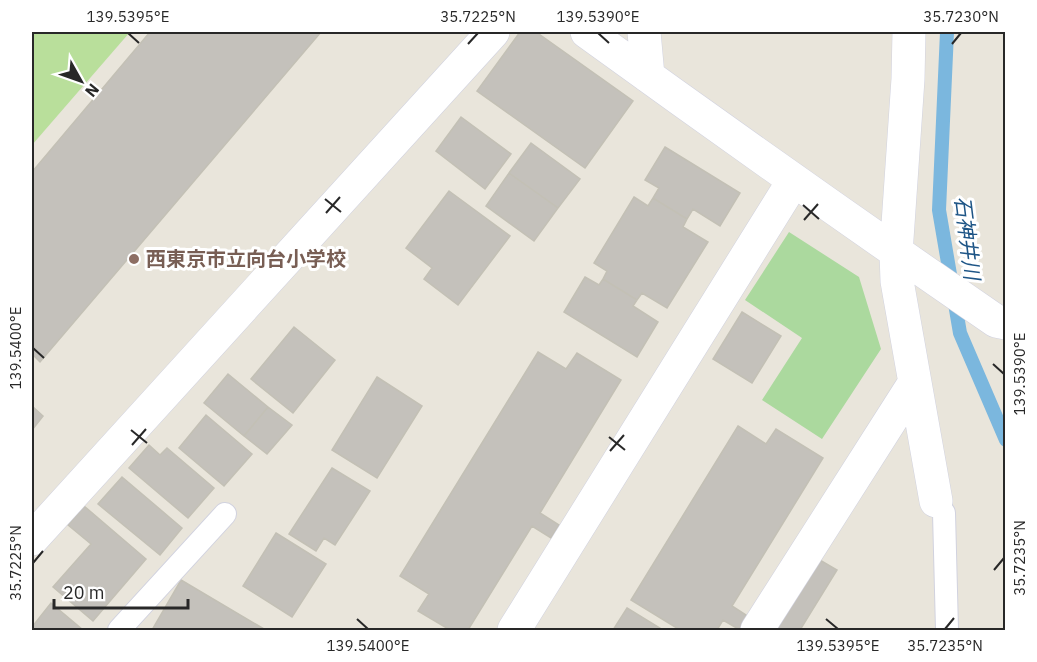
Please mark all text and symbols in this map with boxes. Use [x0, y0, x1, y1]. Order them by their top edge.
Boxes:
text: 139.5395°E [87, 7, 169, 26]
text: 35.7225°N [440, 7, 516, 26]
text: 139.5390°E [557, 7, 639, 26]
text: 35.7230°N [923, 7, 999, 26]
north arrow [51, 51, 111, 111]
text: N [81, 80, 104, 102]
water label: 石神井川 [949, 194, 987, 283]
place label: 西東京市立向台小学校 [146, 245, 346, 272]
marker: 西東京市立向台小学校 [127, 252, 141, 266]
text: 139.5400°E [6, 307, 25, 389]
text: 139.5390°E [1010, 333, 1029, 415]
text: 35.7235°N [1010, 520, 1029, 596]
text: 35.7225°N [6, 525, 25, 601]
scale bar [54, 572, 188, 610]
text: 20 m [63, 581, 105, 604]
text: 139.5400°E [327, 636, 409, 655]
text: 139.5395°E [797, 636, 879, 655]
text: 35.7235°N [907, 636, 983, 655]

